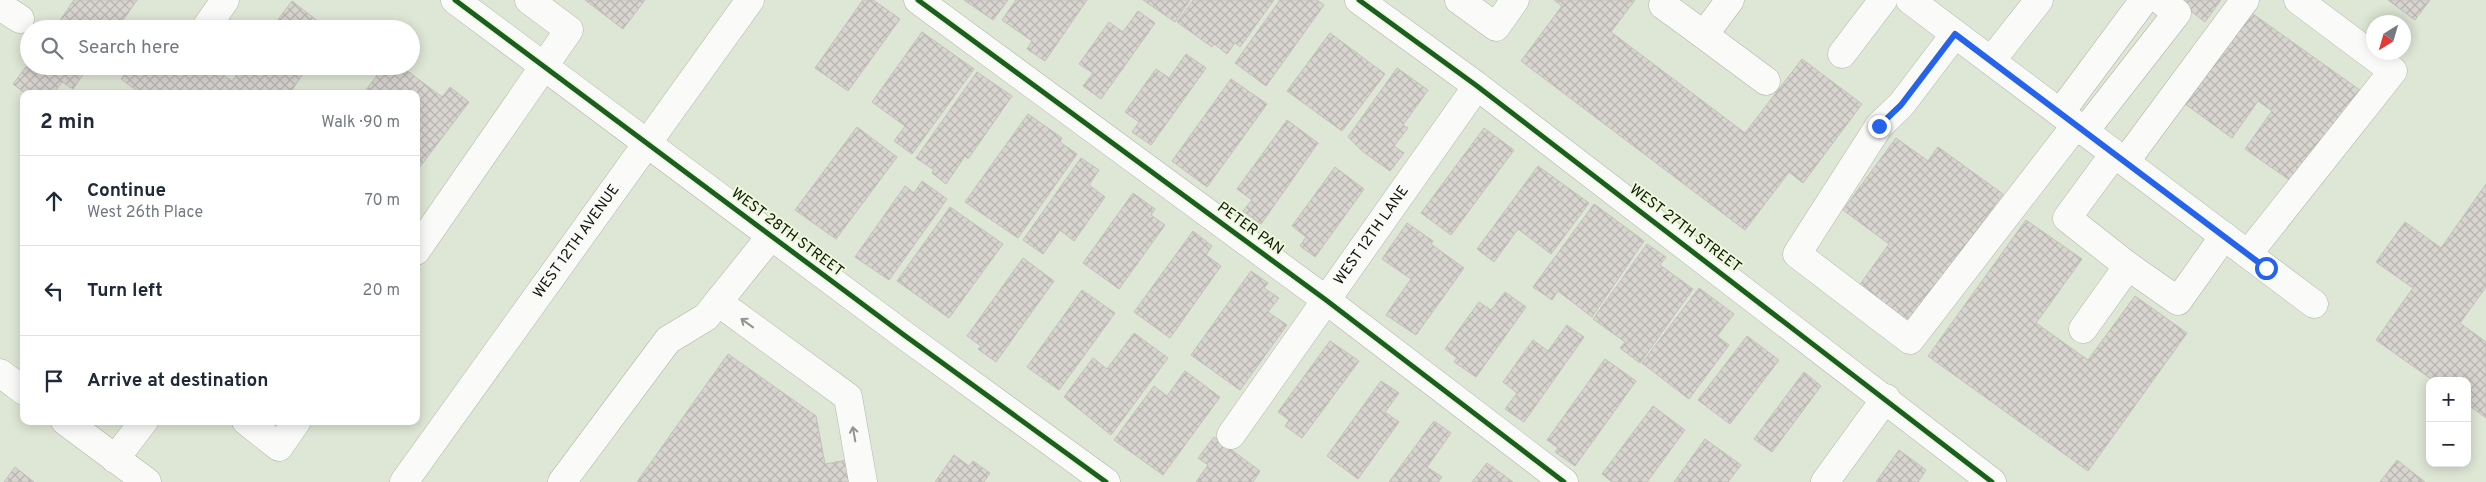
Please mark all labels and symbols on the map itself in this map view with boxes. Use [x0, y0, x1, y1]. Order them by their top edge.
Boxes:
north arrow [2366, 15, 2411, 60]
route end [1868, 115, 1891, 138]
street label: WEST 12TH AVENUE [529, 181, 624, 302]
street label: WEST 27TH STREET [1625, 181, 1745, 277]
street label: WEST 12TH LANE [1330, 182, 1413, 289]
street label: WEST 28TH STREET [727, 184, 847, 282]
street label: PETER PAN [1213, 198, 1287, 260]
route start [2255, 257, 2278, 280]
one-way arrow [740, 318, 754, 328]
one-way arrow [849, 426, 859, 442]

